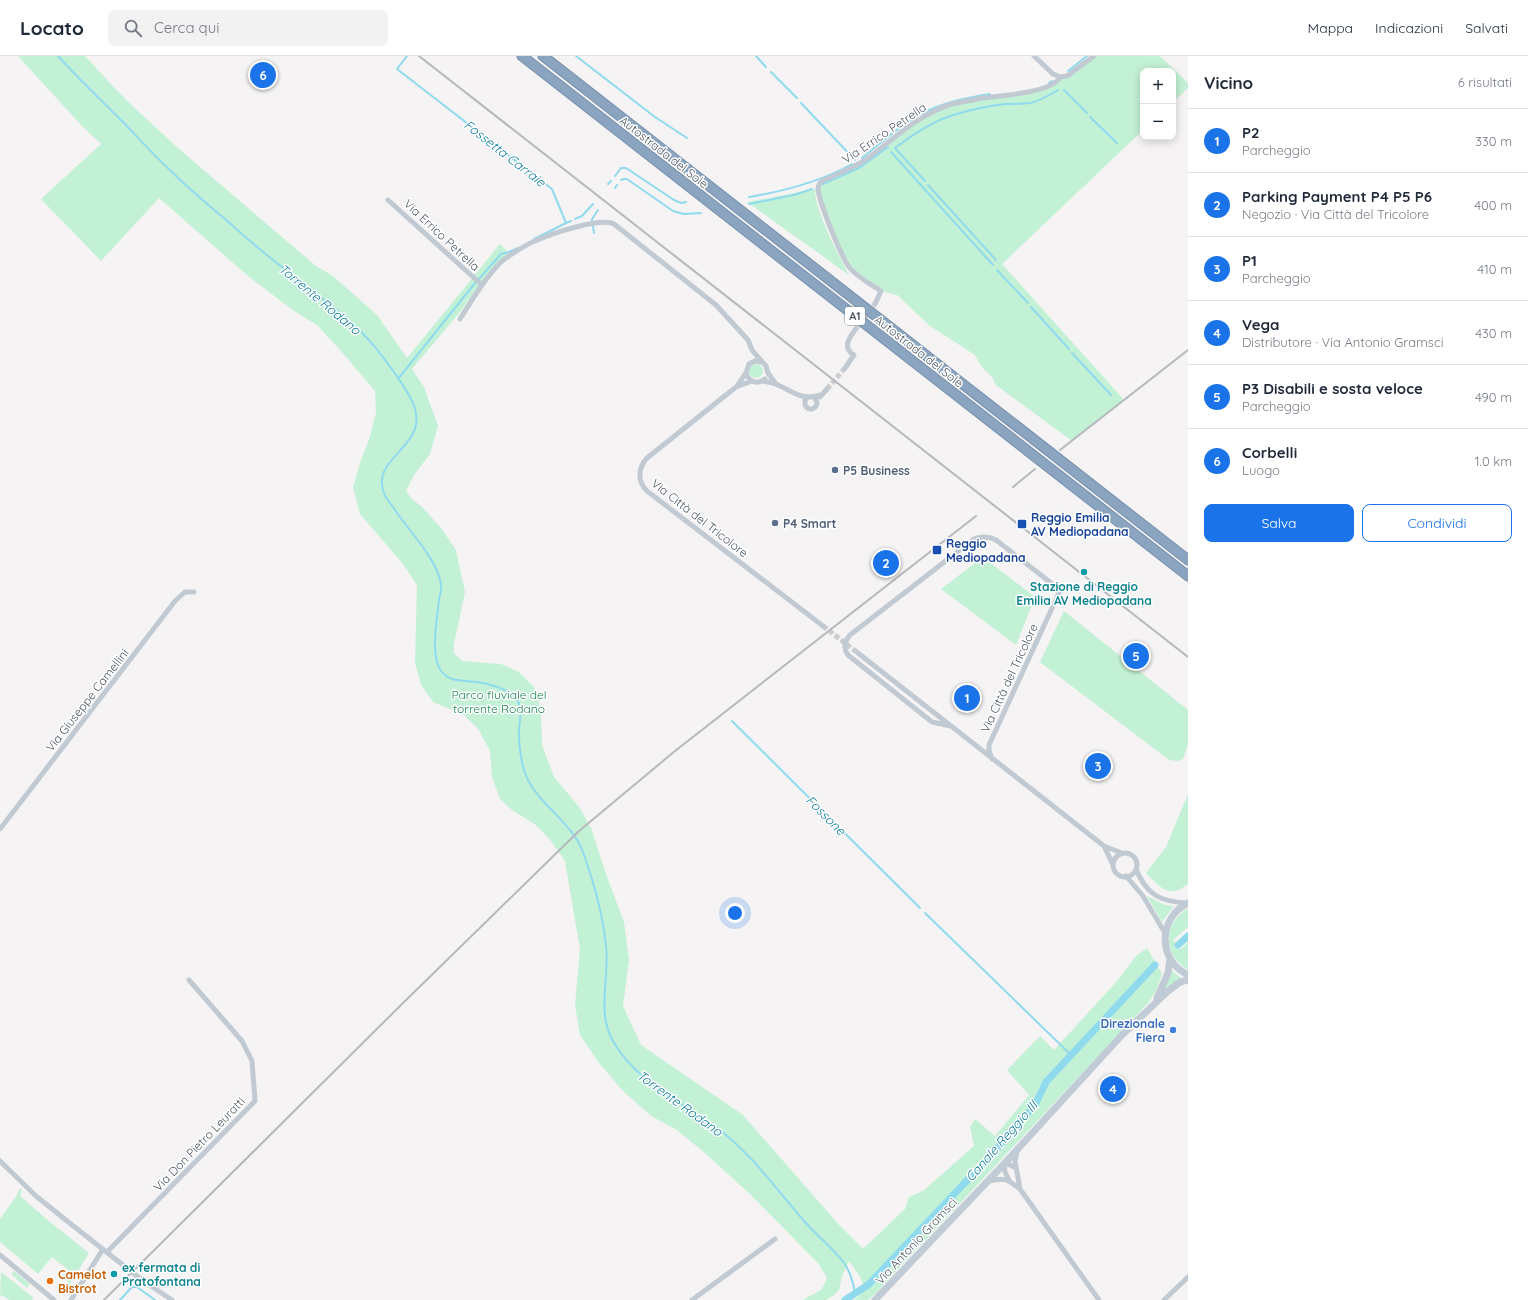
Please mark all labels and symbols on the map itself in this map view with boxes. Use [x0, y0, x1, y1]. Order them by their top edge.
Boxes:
pin: 6 [250, 60, 276, 90]
street label: Via Errico Petrella [839, 99, 929, 167]
street label: Autostrada del Sole [617, 113, 712, 191]
water label: Fossetta Carraie [461, 116, 549, 190]
street label: Via Errico Petrella [401, 196, 483, 274]
water label: Torrente Rodano [276, 260, 365, 339]
road number: A1 [845, 307, 865, 325]
street label: Autostrada del Sole [872, 312, 967, 390]
place label: P5 Business [843, 463, 910, 478]
marker: P5 Business [830, 465, 840, 475]
street label: Via Città del Tricolore [649, 476, 751, 561]
place label: Reggio Emilia AV Mediopadana [1031, 510, 1129, 539]
place label: P4 Smart [783, 516, 837, 531]
marker: P4 Smart [770, 518, 780, 528]
marker: Reggio Emilia AV Mediopadana [1016, 518, 1028, 530]
place label: Reggio Mediopadana [946, 536, 1026, 565]
marker: Reggio Mediopadana [931, 544, 943, 556]
pin: 2 [873, 548, 899, 578]
marker: Stazione di Reggio Emilia AV Mediopadana [1079, 567, 1089, 577]
place label: Stazione di Reggio Emilia AV Mediopadana [1016, 579, 1152, 608]
street label: Via Città del Tricolore [977, 621, 1041, 735]
pin: 5 [1123, 641, 1149, 671]
street label: Via Giuseppe Camellini [42, 646, 132, 754]
pin: 1 [954, 683, 980, 713]
park label: Parco fluviale del torrente Rodano [451, 687, 547, 716]
pin: 3 [1085, 751, 1111, 781]
water label: Fossone [803, 792, 850, 839]
your location [725, 903, 745, 923]
place label: Direzionale Fiera [1101, 1016, 1165, 1045]
marker: Direzionale Fiera [1168, 1025, 1178, 1035]
water label: Torrente Rodano [634, 1067, 727, 1140]
pin: 4 [1100, 1074, 1126, 1104]
street label: Via Don Pietro Leuratti [150, 1094, 248, 1194]
water label: Canale Reggio III [962, 1096, 1042, 1185]
street label: Via Antonio Gramsci [872, 1195, 960, 1287]
place label: ex fermata di Pratofontana [122, 1260, 201, 1289]
place label: Camelot Bistrot [58, 1267, 107, 1296]
marker: ex fermata di Pratofontana [109, 1269, 119, 1279]
marker: Camelot Bistrot [45, 1276, 55, 1286]

